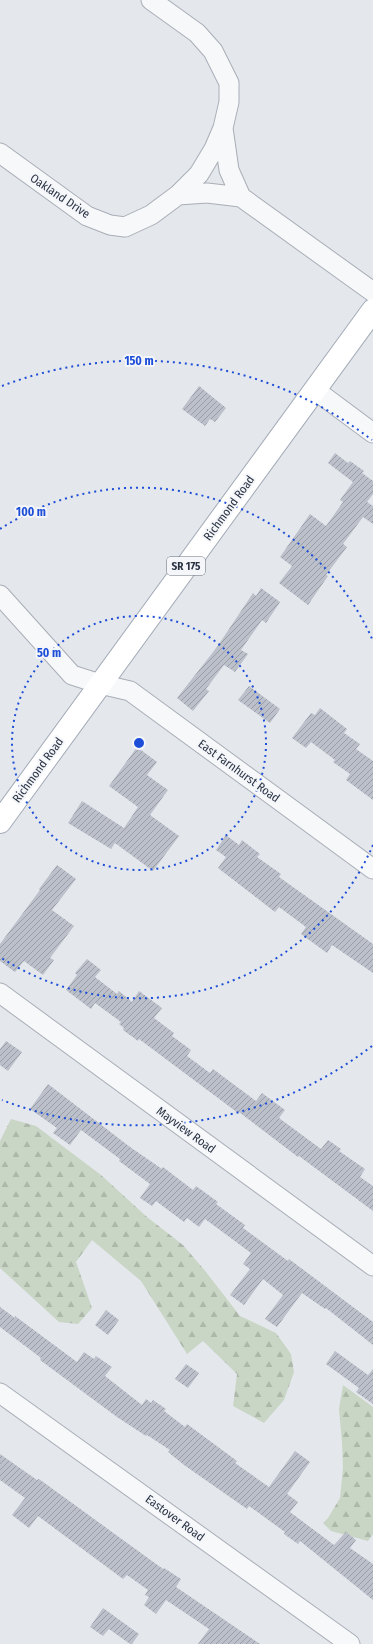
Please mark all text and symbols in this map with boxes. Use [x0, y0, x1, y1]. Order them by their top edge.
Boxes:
street label: Oakland Drive [28, 171, 93, 221]
text: 150 m [124, 354, 154, 368]
street label: Richmond Road [201, 473, 257, 543]
text: 100 m [16, 505, 46, 519]
road number: SR 175 [167, 557, 205, 575]
text: 50 m [37, 646, 61, 660]
street label: Richmond Road [10, 735, 66, 805]
centre of rings [132, 736, 146, 750]
street label: East Farnhurst Road [195, 737, 283, 805]
street label: Mayview Road [154, 1104, 218, 1156]
street label: Eastover Road [143, 1492, 207, 1544]

